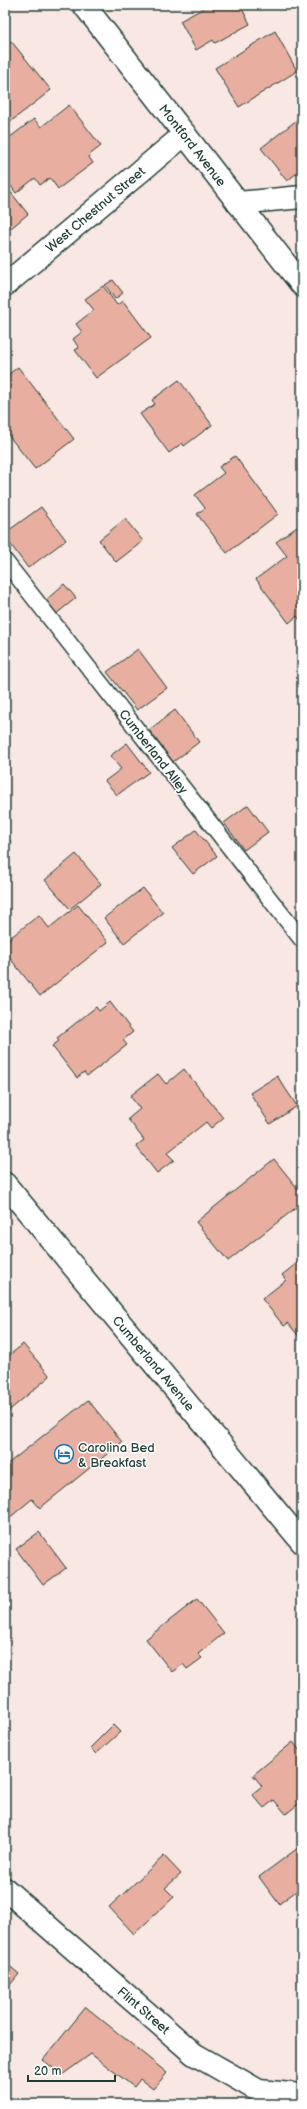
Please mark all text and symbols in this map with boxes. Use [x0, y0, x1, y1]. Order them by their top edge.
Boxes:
street label: Montford Avenue [155, 101, 229, 190]
street label: West Chestnut Street [43, 164, 149, 256]
street label: Cumberland Alley [115, 706, 191, 797]
street label: Cumberland Avenue [109, 1313, 198, 1415]
place label: Carolina Bed & Breakfast [78, 1440, 155, 1471]
hotel icon: Carolina Bed & Breakfast [53, 1443, 75, 1465]
street label: Flint Street [114, 1984, 173, 2038]
scale bar [28, 2057, 115, 2083]
text: 20 m [34, 2064, 61, 2079]

